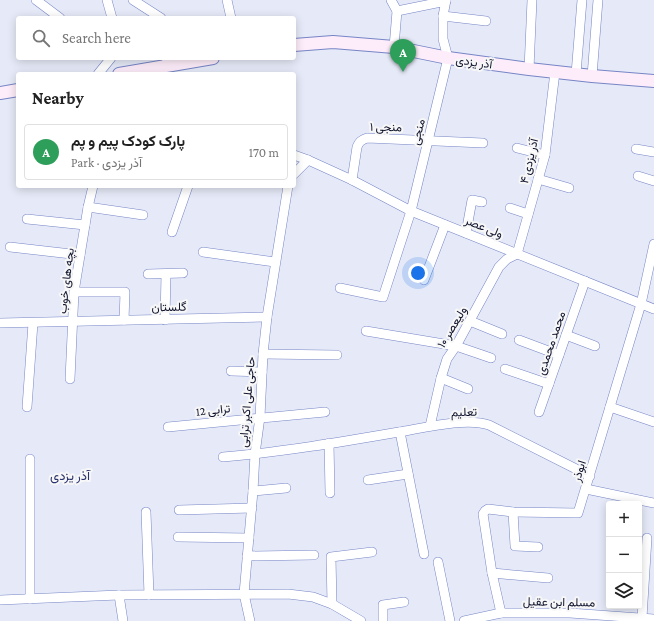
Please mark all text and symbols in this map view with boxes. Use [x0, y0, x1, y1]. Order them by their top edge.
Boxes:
search box [16, 16, 296, 60]
icon: search [30, 27, 52, 49]
text: Search here [62, 30, 131, 46]
pin: A [390, 39, 416, 72]
street label: آذر یزدی [455, 52, 494, 73]
text: Nearby [32, 89, 84, 108]
street label: منجی [408, 117, 429, 147]
street label: منجی ۱ [370, 120, 402, 135]
text: پارک کودک پیم و پم [71, 133, 185, 149]
street label: ۴ آذر یزدی [517, 136, 542, 185]
text: A [42, 145, 50, 160]
text: 170 m [249, 145, 279, 160]
text: Park · آذر یزدی [71, 155, 142, 170]
street label: ولی عصر [462, 213, 505, 242]
street label: بچه های خوب [55, 247, 78, 315]
your location [408, 263, 428, 283]
street label: گلستان [151, 300, 187, 314]
street label: ۱۰ ولیعصر [434, 304, 471, 351]
street label: محمد محمدی [534, 309, 569, 377]
street label: حاجی علی اکبر ترابی [236, 356, 259, 448]
street label: ترابی 12 [195, 401, 231, 420]
street label: تعلیم [451, 405, 478, 420]
street label: ابوذر [569, 459, 590, 485]
district label: آذر یزدی [50, 468, 91, 484]
map controls [606, 501, 642, 609]
button: + [606, 501, 642, 537]
button: − [606, 537, 642, 573]
button: layers [606, 573, 642, 609]
street label: مسلم ابن عقیل [523, 594, 595, 611]

